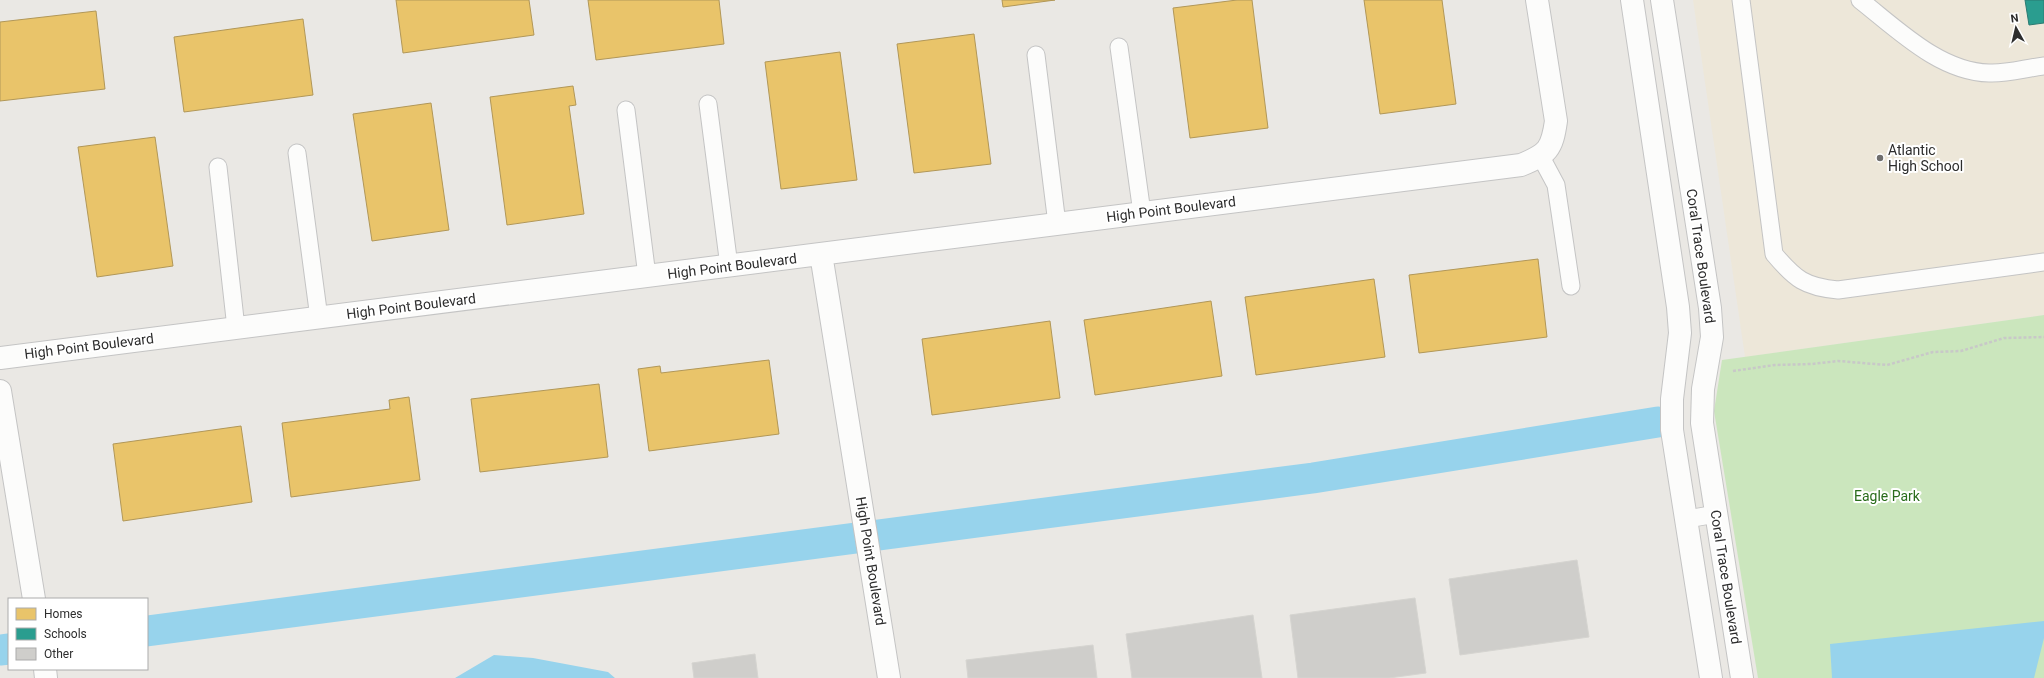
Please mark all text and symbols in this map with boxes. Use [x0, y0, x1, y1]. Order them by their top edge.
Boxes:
north arrow [1996, 8, 2036, 48]
text: N [2010, 12, 2020, 26]
place label: Atlantic High School [1888, 142, 1963, 174]
marker: Atlantic High School [1875, 153, 1885, 163]
street label: Coral Trace Boulevard [1684, 188, 1718, 324]
street label: High Point Boulevard [1105, 193, 1237, 225]
street label: High Point Boulevard [666, 250, 798, 282]
street label: High Point Boulevard [345, 290, 477, 322]
street label: High Point Boulevard [23, 330, 155, 362]
park label: Eagle Park [1854, 488, 1921, 504]
street label: High Point Boulevard [853, 495, 889, 627]
street label: Coral Trace Boulevard [1707, 509, 1745, 645]
legend [8, 598, 148, 670]
text: Homes [44, 607, 82, 621]
text: Schools [44, 627, 87, 641]
text: Other [44, 647, 73, 661]

